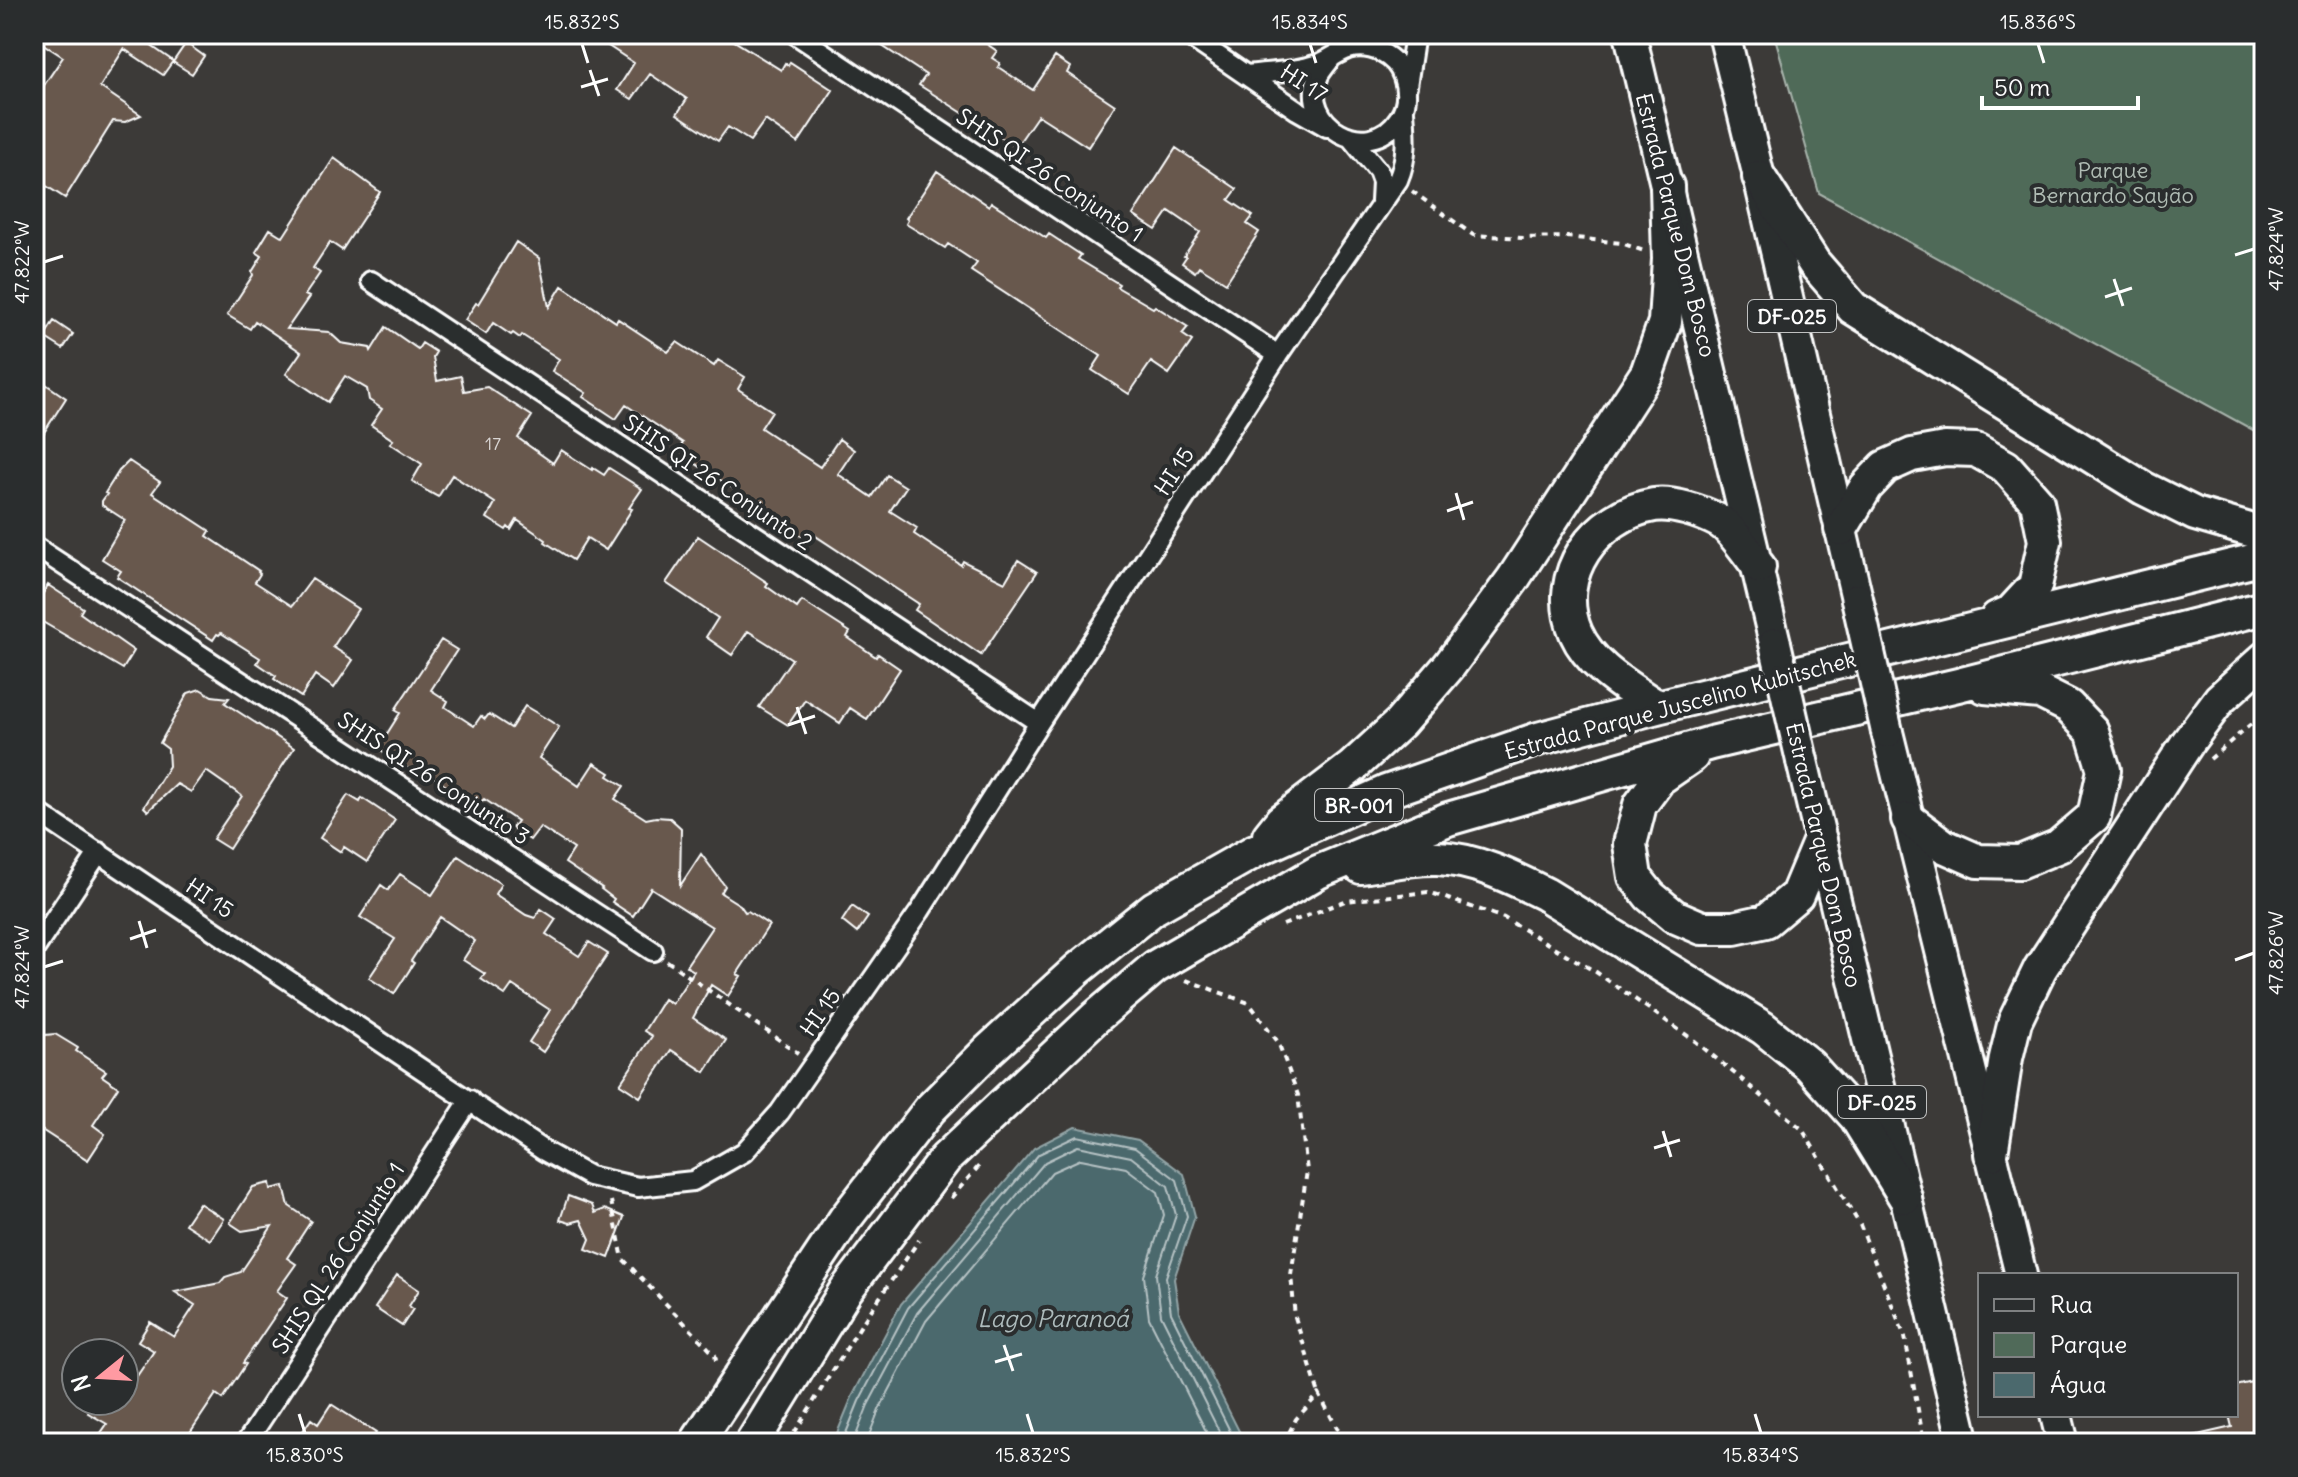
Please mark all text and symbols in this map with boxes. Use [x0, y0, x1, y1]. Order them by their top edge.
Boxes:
text: 15.832°S [544, 9, 620, 34]
text: 15.834°S [1272, 9, 1348, 34]
text: 15.836°S [2000, 9, 2076, 34]
street label: HI 17 [1275, 58, 1333, 109]
scale bar [1982, 60, 2138, 110]
text: 50 m [1994, 72, 2050, 102]
street label: Estrada Parque Dom Bosco [1630, 90, 1722, 360]
street label: SHIS QI 26 Conjunto 1 [951, 102, 1149, 248]
park label: Parque Bernardo Sayão [2032, 156, 2194, 209]
text: 47.824°W [2263, 207, 2288, 291]
text: 47.822°W [9, 220, 34, 304]
road number: DF-025 [1748, 300, 1836, 332]
street label: SHIS QI 26 Conjunto 2 [618, 408, 818, 556]
house number: 17 [485, 432, 501, 455]
street label: HI 15 [1148, 442, 1200, 500]
street label: Estrada Parque Juscelino Kubitschek [1501, 645, 1859, 765]
street label: SHIS QI 26 Conjunto 3 [333, 705, 535, 851]
street label: Estrada Parque Dom Bosco [1780, 720, 1868, 990]
road number: BR-001 [1315, 789, 1403, 821]
street label: HI 15 [181, 872, 239, 924]
text: 47.826°W [2263, 911, 2288, 995]
text: 47.824°W [9, 925, 34, 1009]
street label: HI 15 [794, 983, 846, 1041]
road number: DF-025 [1838, 1086, 1926, 1118]
street label: SHIS QL 26 Conjunto 1 [266, 1157, 410, 1359]
legend [1978, 1273, 2238, 1417]
text: Rua [2050, 1289, 2093, 1319]
water label: Lago Paranoá [978, 1303, 1130, 1333]
text: Parque [2050, 1329, 2127, 1359]
north arrow [60, 1337, 140, 1417]
text: Água [2050, 1369, 2106, 1399]
text: N [65, 1372, 97, 1395]
text: 15.830°S [266, 1442, 344, 1467]
text: 15.832°S [995, 1442, 1071, 1467]
text: 15.834°S [1723, 1442, 1799, 1467]

